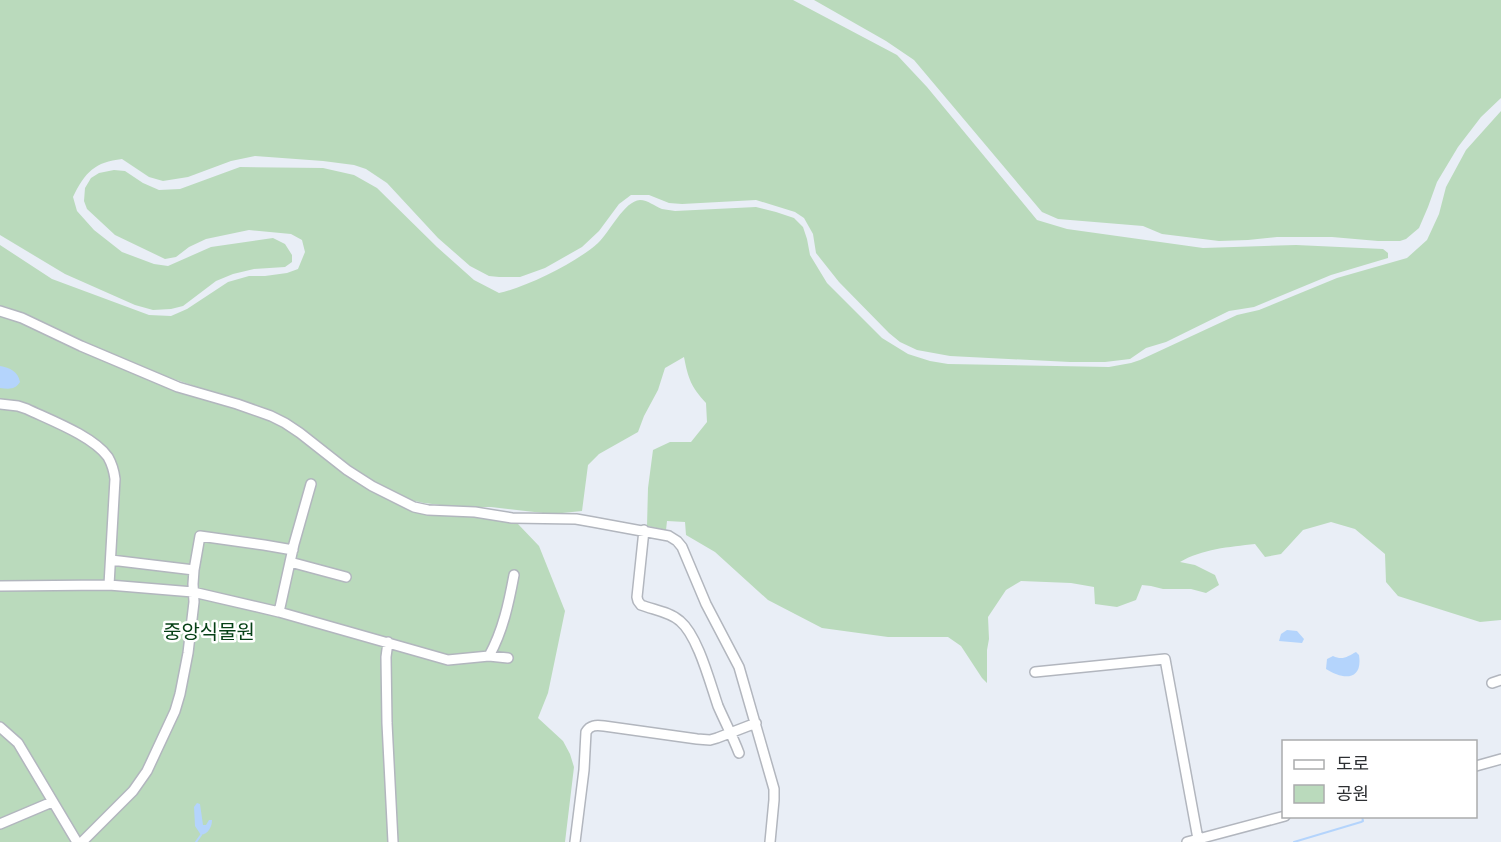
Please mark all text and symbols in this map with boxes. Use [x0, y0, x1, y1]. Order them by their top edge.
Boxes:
park label: 중앙식물원 [163, 620, 255, 644]
legend [1282, 740, 1477, 818]
text: 도로 [1336, 753, 1369, 775]
text: 공원 [1336, 783, 1369, 805]

